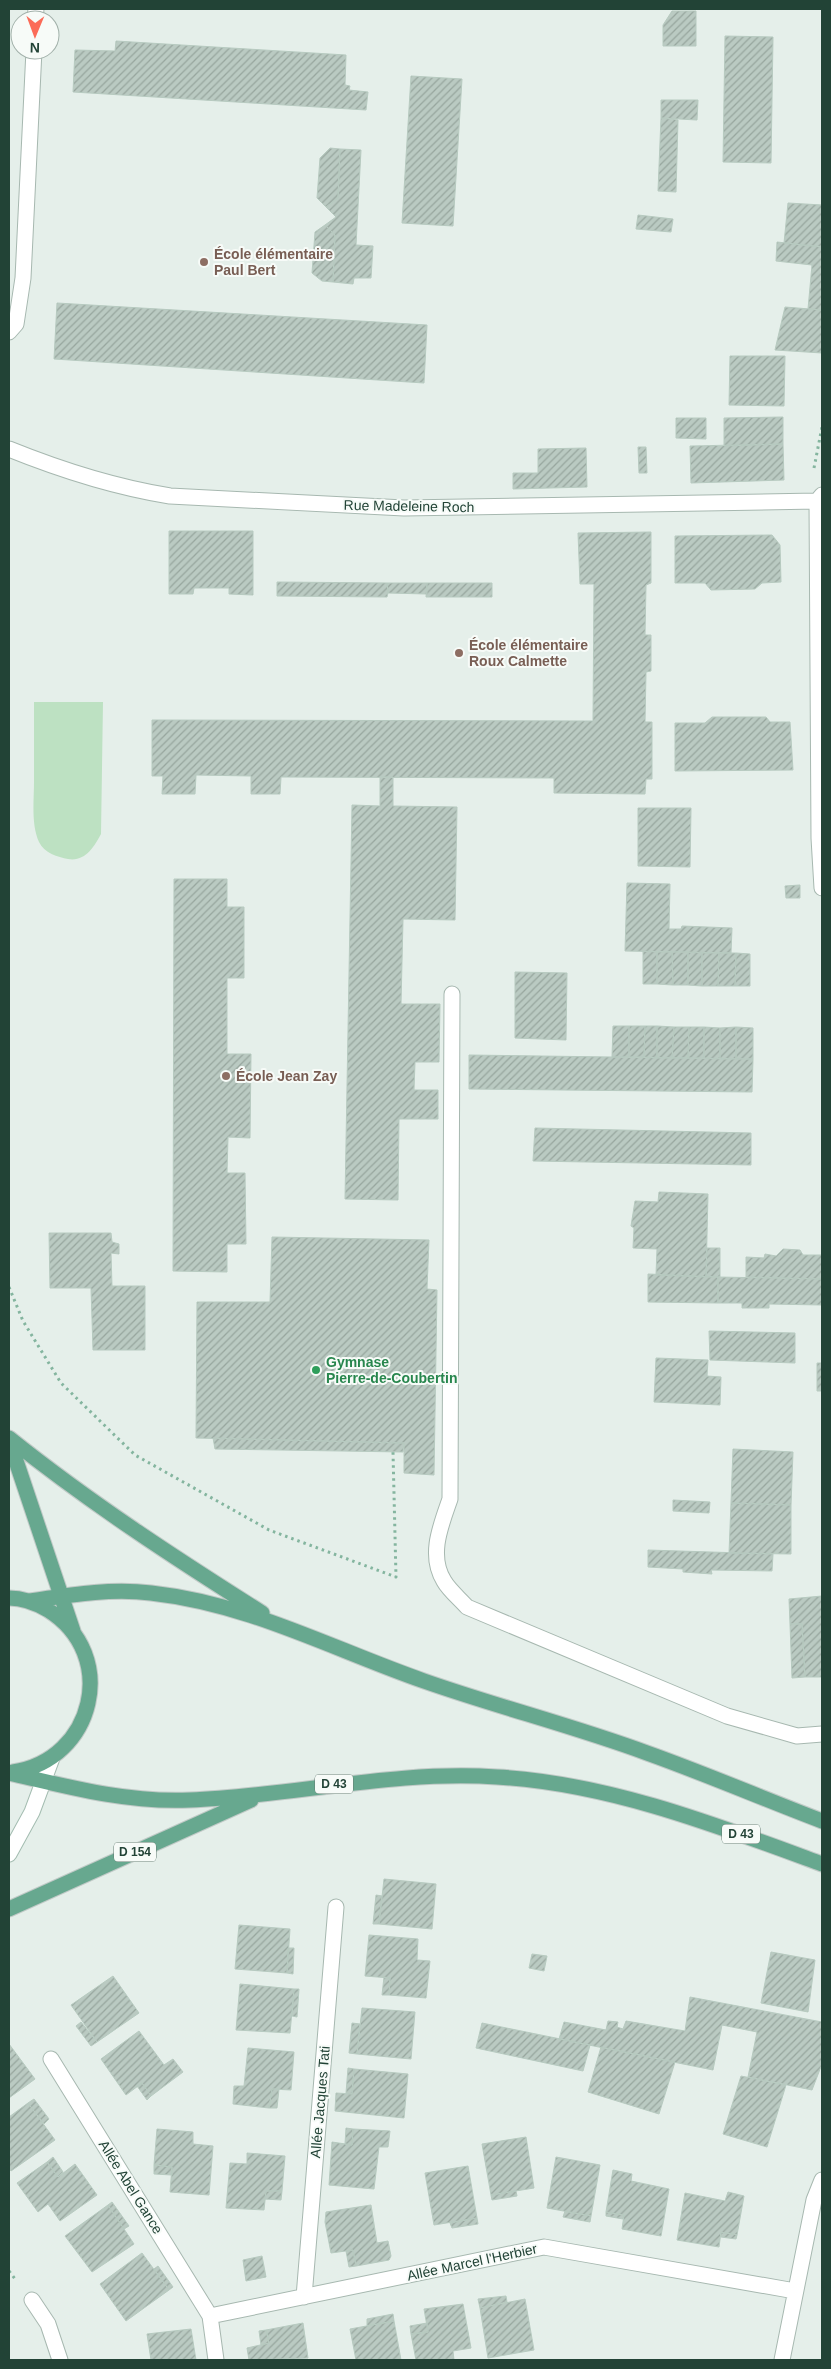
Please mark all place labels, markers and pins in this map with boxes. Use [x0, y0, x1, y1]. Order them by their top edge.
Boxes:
place label: École élémentaire Paul Bert [214, 246, 333, 278]
marker: École élémentaire Paul Bert [198, 256, 210, 268]
place label: École élémentaire Roux Calmette [469, 637, 588, 669]
marker: École élémentaire Roux Calmette [453, 647, 465, 659]
place label: École Jean Zay [236, 1068, 337, 1084]
marker: École Jean Zay [220, 1070, 232, 1082]
place label: Gymnase Pierre-de-Coubertin [326, 1354, 457, 1386]
marker: Gymnase Pierre-de-Coubertin [310, 1364, 322, 1376]

